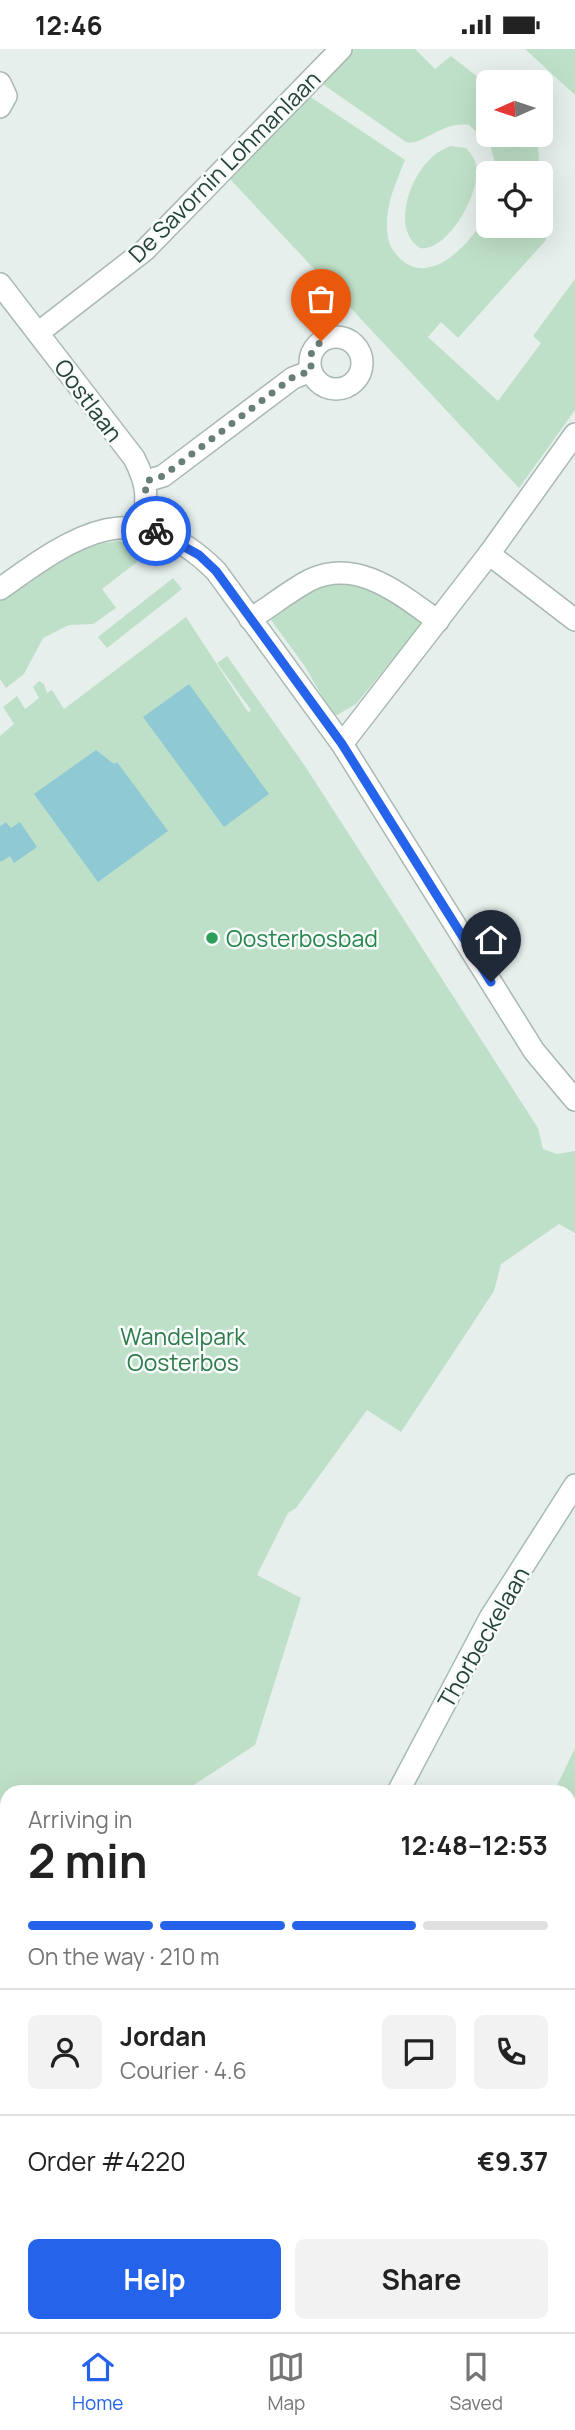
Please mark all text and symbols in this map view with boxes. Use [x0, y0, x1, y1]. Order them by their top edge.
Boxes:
text: 12:46 [35, 7, 103, 43]
street label: De Savornin Lohmanlaan [121, 63, 327, 269]
north arrow [476, 70, 553, 147]
map controls [476, 70, 553, 238]
button: locate [476, 161, 553, 238]
pin [291, 269, 351, 341]
icon: bag [302, 280, 340, 318]
street label: Oostlaan [47, 352, 131, 448]
courier [121, 496, 191, 566]
icon: bike [137, 512, 175, 550]
pin [461, 910, 521, 982]
icon: home [472, 921, 510, 959]
place label: Oosterbosbad [226, 922, 378, 954]
marker: Oosterbosbad [204, 930, 220, 946]
park label: Wandelpark Oosterbos [120, 1320, 246, 1378]
street label: Thorbeckelaan [430, 1560, 536, 1714]
text: Arriving in [28, 1803, 133, 1835]
text: 12:48–12:53 [400, 1827, 548, 1863]
text: 2 min [28, 1829, 148, 1892]
text: On the way · 210 m [28, 1940, 220, 1972]
button: person [28, 2015, 102, 2089]
button: chat [382, 2015, 456, 2089]
button: phone [474, 2015, 548, 2089]
text: Jordan [120, 2018, 206, 2054]
text: Courier · 4.6 [120, 2054, 247, 2086]
text: Order #4220 [28, 2143, 186, 2179]
text: €9.37 [477, 2143, 548, 2179]
button: Help [28, 2239, 281, 2319]
button: Share [295, 2239, 548, 2319]
tab: Home [72, 2348, 123, 2416]
tab: Map [267, 2348, 305, 2416]
tab: Saved [449, 2348, 503, 2416]

